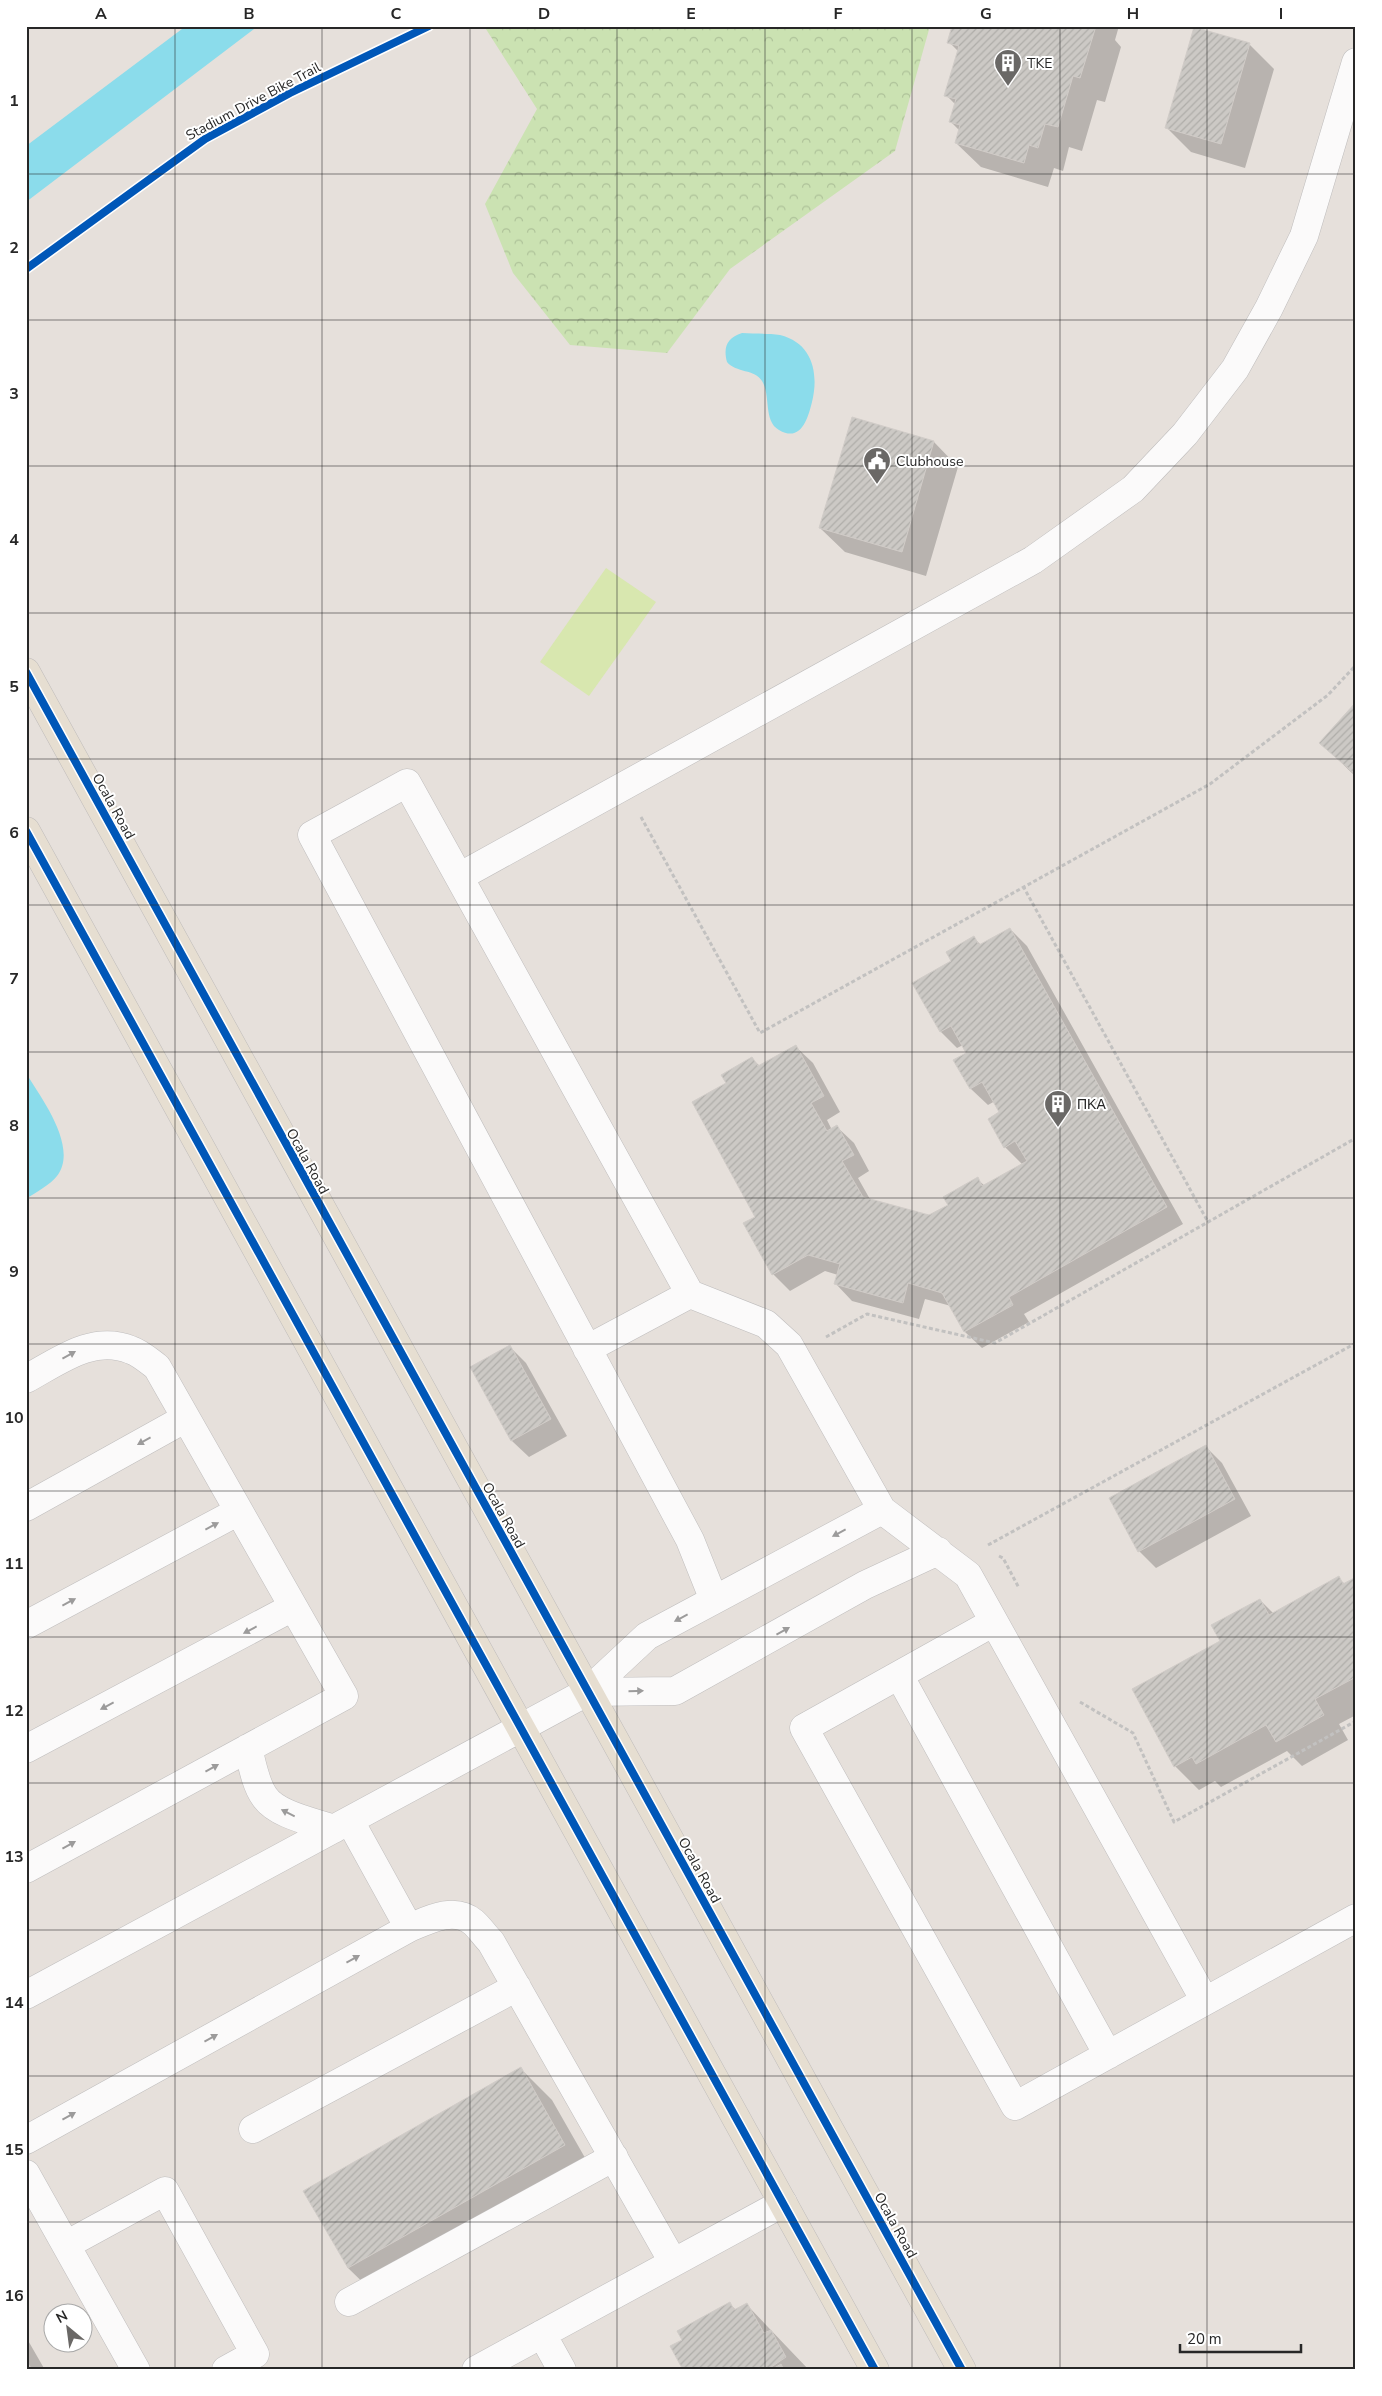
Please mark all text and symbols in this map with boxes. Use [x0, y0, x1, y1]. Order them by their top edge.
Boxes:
text: A [95, 3, 107, 25]
text: B [243, 3, 255, 25]
text: C [391, 3, 402, 25]
text: D [538, 3, 550, 25]
text: E [686, 3, 696, 25]
text: F [834, 3, 843, 25]
text: G [980, 3, 992, 25]
text: H [1127, 3, 1139, 25]
text: I [1279, 3, 1283, 25]
building icon: TKE [993, 48, 1023, 87]
place label: TKE [1027, 54, 1052, 73]
street label: Stadium Drive Bike Trail [182, 57, 325, 145]
text: 1 [9, 90, 19, 112]
text: 2 [9, 237, 19, 259]
text: 3 [9, 383, 19, 405]
public building icon: Clubhouse [862, 446, 892, 485]
place label: Clubhouse [896, 452, 963, 471]
text: 4 [9, 529, 19, 551]
text: 5 [9, 676, 19, 698]
street label: Ocala Road [88, 770, 139, 842]
text: 6 [9, 822, 19, 844]
text: 7 [9, 968, 19, 990]
building icon: ΠΚΑ [1043, 1089, 1073, 1128]
place label: ΠΚΑ [1077, 1095, 1106, 1114]
text: 8 [9, 1115, 19, 1137]
street label: Ocala Road [282, 1125, 333, 1197]
text: 9 [9, 1261, 19, 1283]
one-way arrow [62, 1351, 76, 1359]
text: 10 [4, 1407, 24, 1429]
one-way arrow [137, 1437, 150, 1446]
street label: Ocala Road [478, 1479, 529, 1551]
one-way arrow [205, 1522, 220, 1530]
one-way arrow [832, 1529, 847, 1537]
text: 11 [4, 1553, 24, 1575]
one-way arrow [63, 1598, 76, 1607]
one-way arrow [673, 1614, 688, 1622]
one-way arrow [243, 1626, 257, 1634]
one-way arrow [777, 1626, 790, 1635]
one-way arrow [628, 1687, 644, 1695]
text: 12 [4, 1700, 24, 1722]
one-way arrow [99, 1702, 114, 1710]
one-way arrow [205, 1763, 218, 1772]
one-way arrow [281, 1809, 295, 1817]
street label: Ocala Road [674, 1834, 725, 1906]
one-way arrow [62, 1841, 76, 1850]
text: 13 [4, 1846, 24, 1868]
one-way arrow [346, 1955, 361, 1963]
text: 14 [4, 1992, 24, 2014]
one-way arrow [205, 2033, 218, 2042]
one-way arrow [62, 2112, 76, 2121]
text: 15 [4, 2139, 24, 2161]
street label: Ocala Road [870, 2189, 921, 2261]
text: 16 [4, 2285, 24, 2307]
north arrow [42, 2304, 92, 2354]
text: N [53, 2306, 71, 2328]
scale bar [1180, 2321, 1301, 2353]
text: 20 m [1187, 2329, 1222, 2349]

